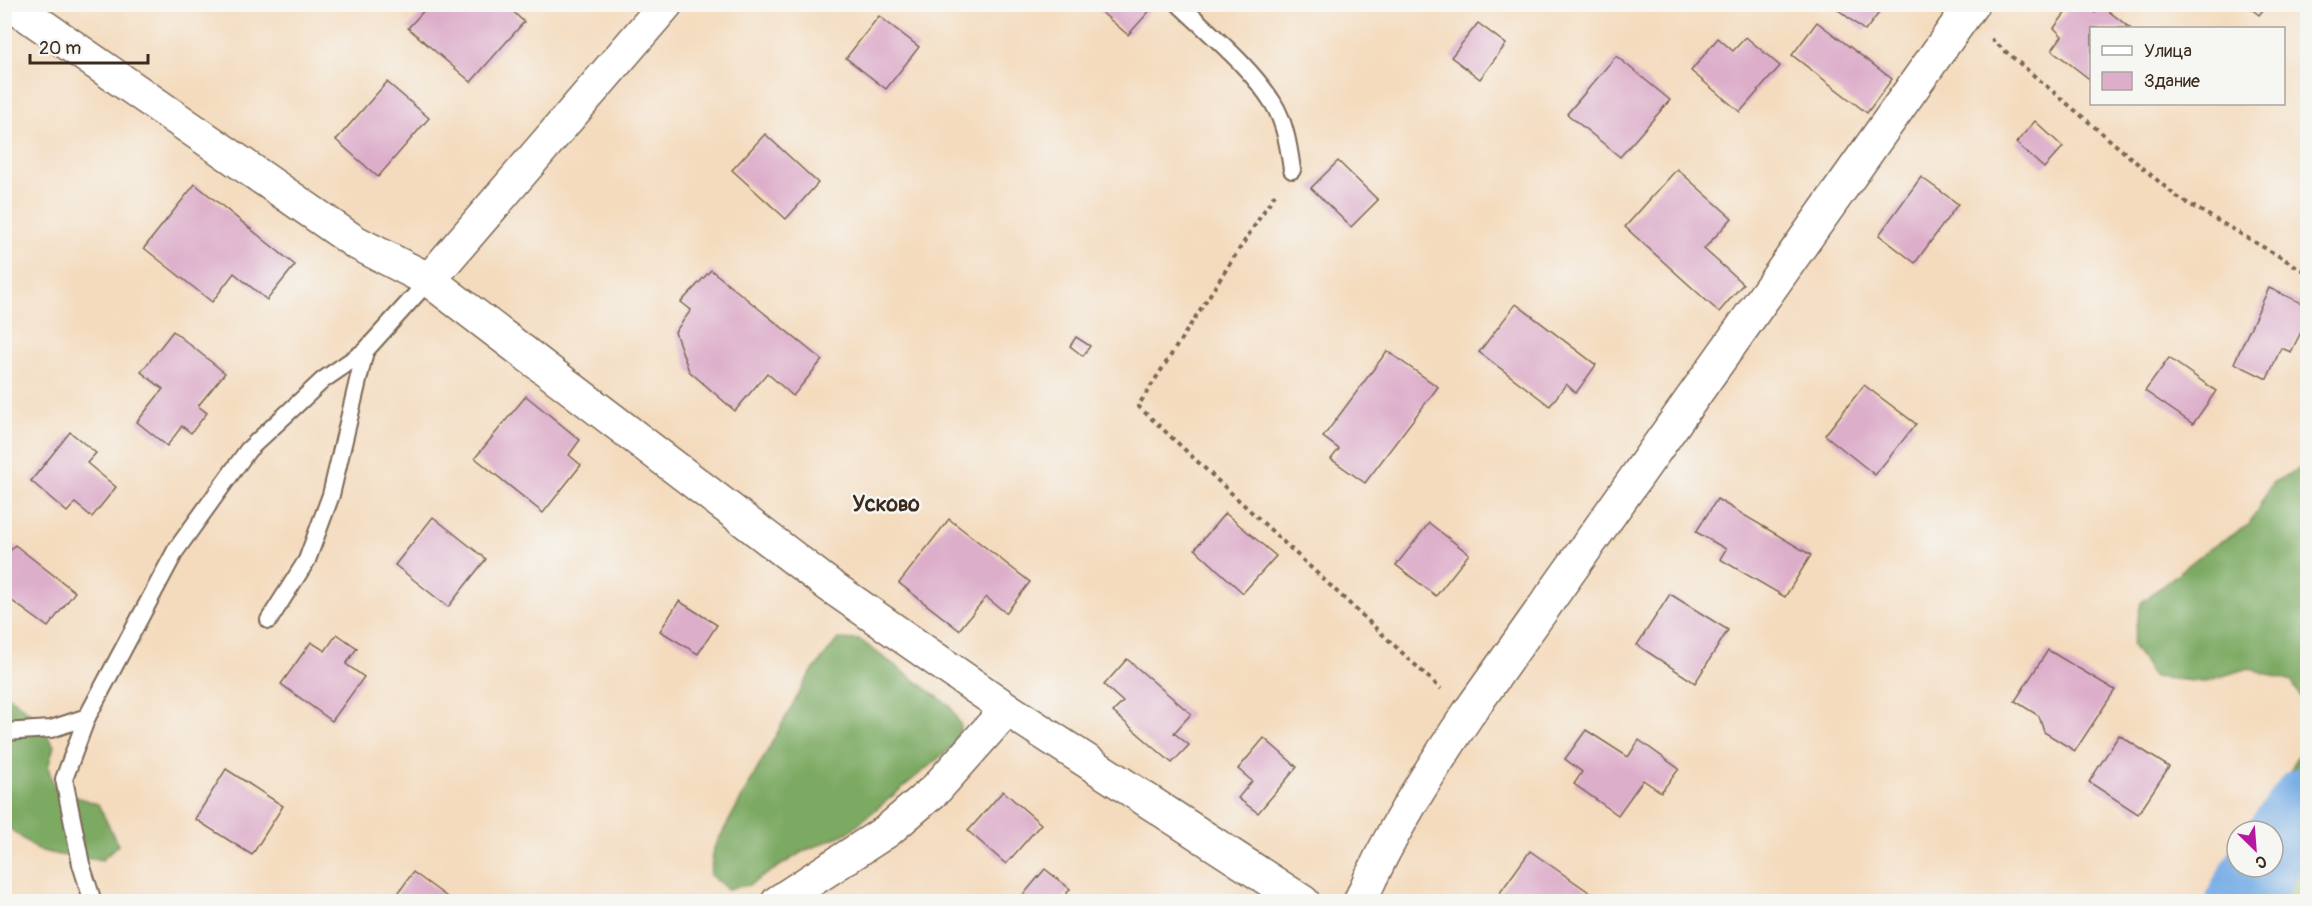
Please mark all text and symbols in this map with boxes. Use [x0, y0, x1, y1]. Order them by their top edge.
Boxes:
scale bar [30, 27, 148, 65]
legend [2090, 27, 2285, 105]
text: 20 m [39, 37, 81, 60]
text: Улица [2144, 40, 2192, 63]
text: Здание [2144, 70, 2200, 93]
district label: Усково [853, 491, 920, 518]
north arrow [2225, 819, 2285, 879]
text: С [2252, 851, 2270, 873]

